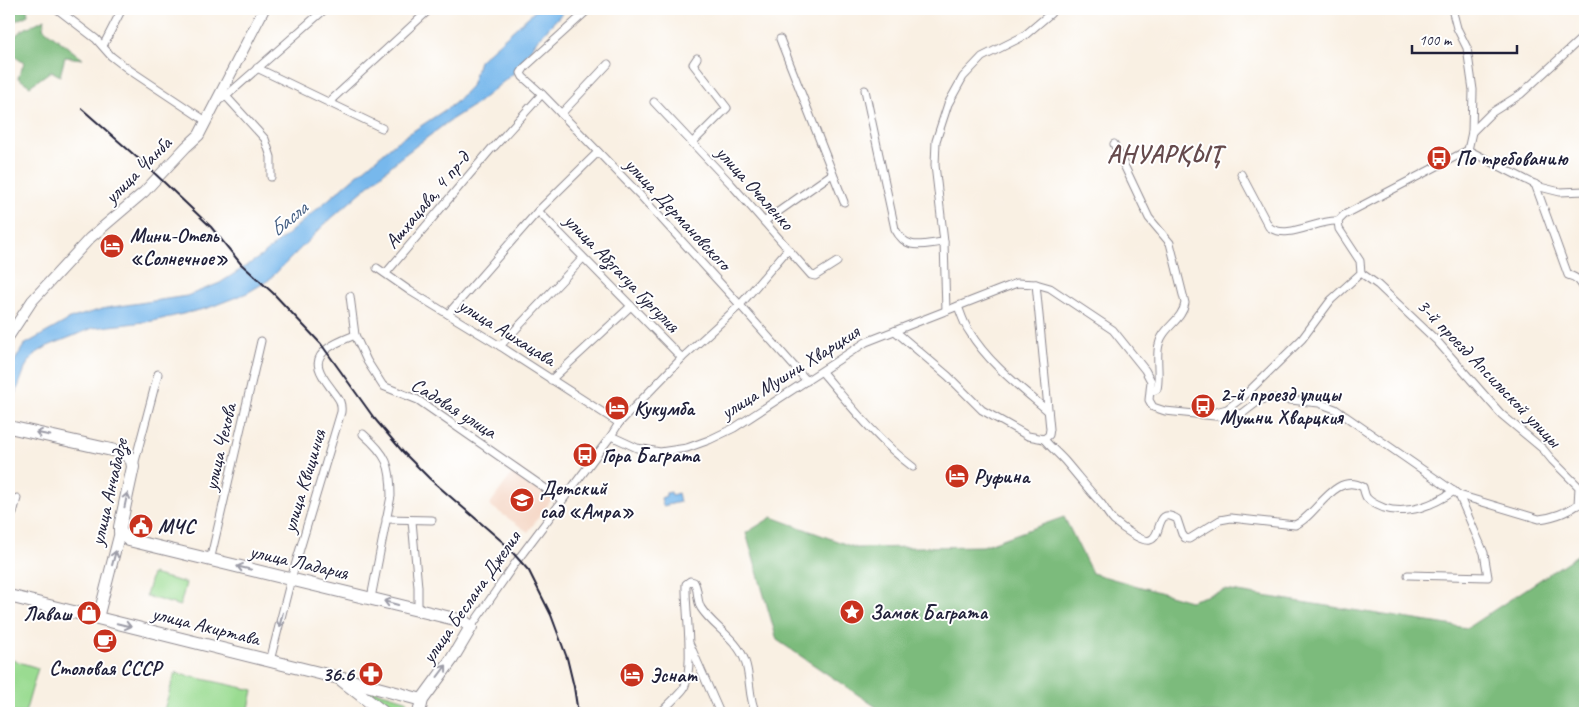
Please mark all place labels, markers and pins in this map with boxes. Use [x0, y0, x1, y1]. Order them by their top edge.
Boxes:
bus stop icon: По требованию [1426, 145, 1452, 171]
place label: По требованию [1456, 146, 1569, 171]
place label: Мини-Отель «Солнечное» [130, 223, 229, 271]
hotel icon: Мини-Отель «Солнечное» [99, 233, 125, 259]
place label: 2-й проезд улицы Мушни Хварцкия [1220, 382, 1345, 430]
bus stop icon: 2-й проезд улицы Мушни Хварцкия [1190, 393, 1216, 419]
hotel icon: Кукумба [604, 395, 630, 421]
place label: Кукумба [634, 396, 696, 422]
bus stop icon: Гора Баграта [572, 442, 598, 468]
place label: Гора Баграта [602, 443, 701, 468]
hotel icon: Руфина [944, 463, 970, 489]
place label: Руфина [974, 464, 1031, 489]
place label: Детский сад «Амра» [540, 476, 635, 524]
school or university icon: Детский сад «Амра» [509, 487, 535, 513]
public building icon: МЧС [128, 513, 154, 539]
place label: МЧС [158, 514, 197, 539]
place icon: Замок Баграта [839, 599, 865, 625]
shop icon: Лаваш [76, 600, 102, 626]
place label: Замок Баграта [870, 600, 988, 625]
place label: Лаваш [23, 601, 73, 626]
cafe icon: Столовая СССР [92, 628, 118, 654]
place label: Столовая СССР [49, 656, 164, 681]
pharmacy icon: 36.6 [358, 661, 384, 687]
place label: 36.6 [322, 662, 356, 687]
hotel icon: Эснат [619, 662, 645, 688]
place label: Эснат [650, 663, 698, 688]

